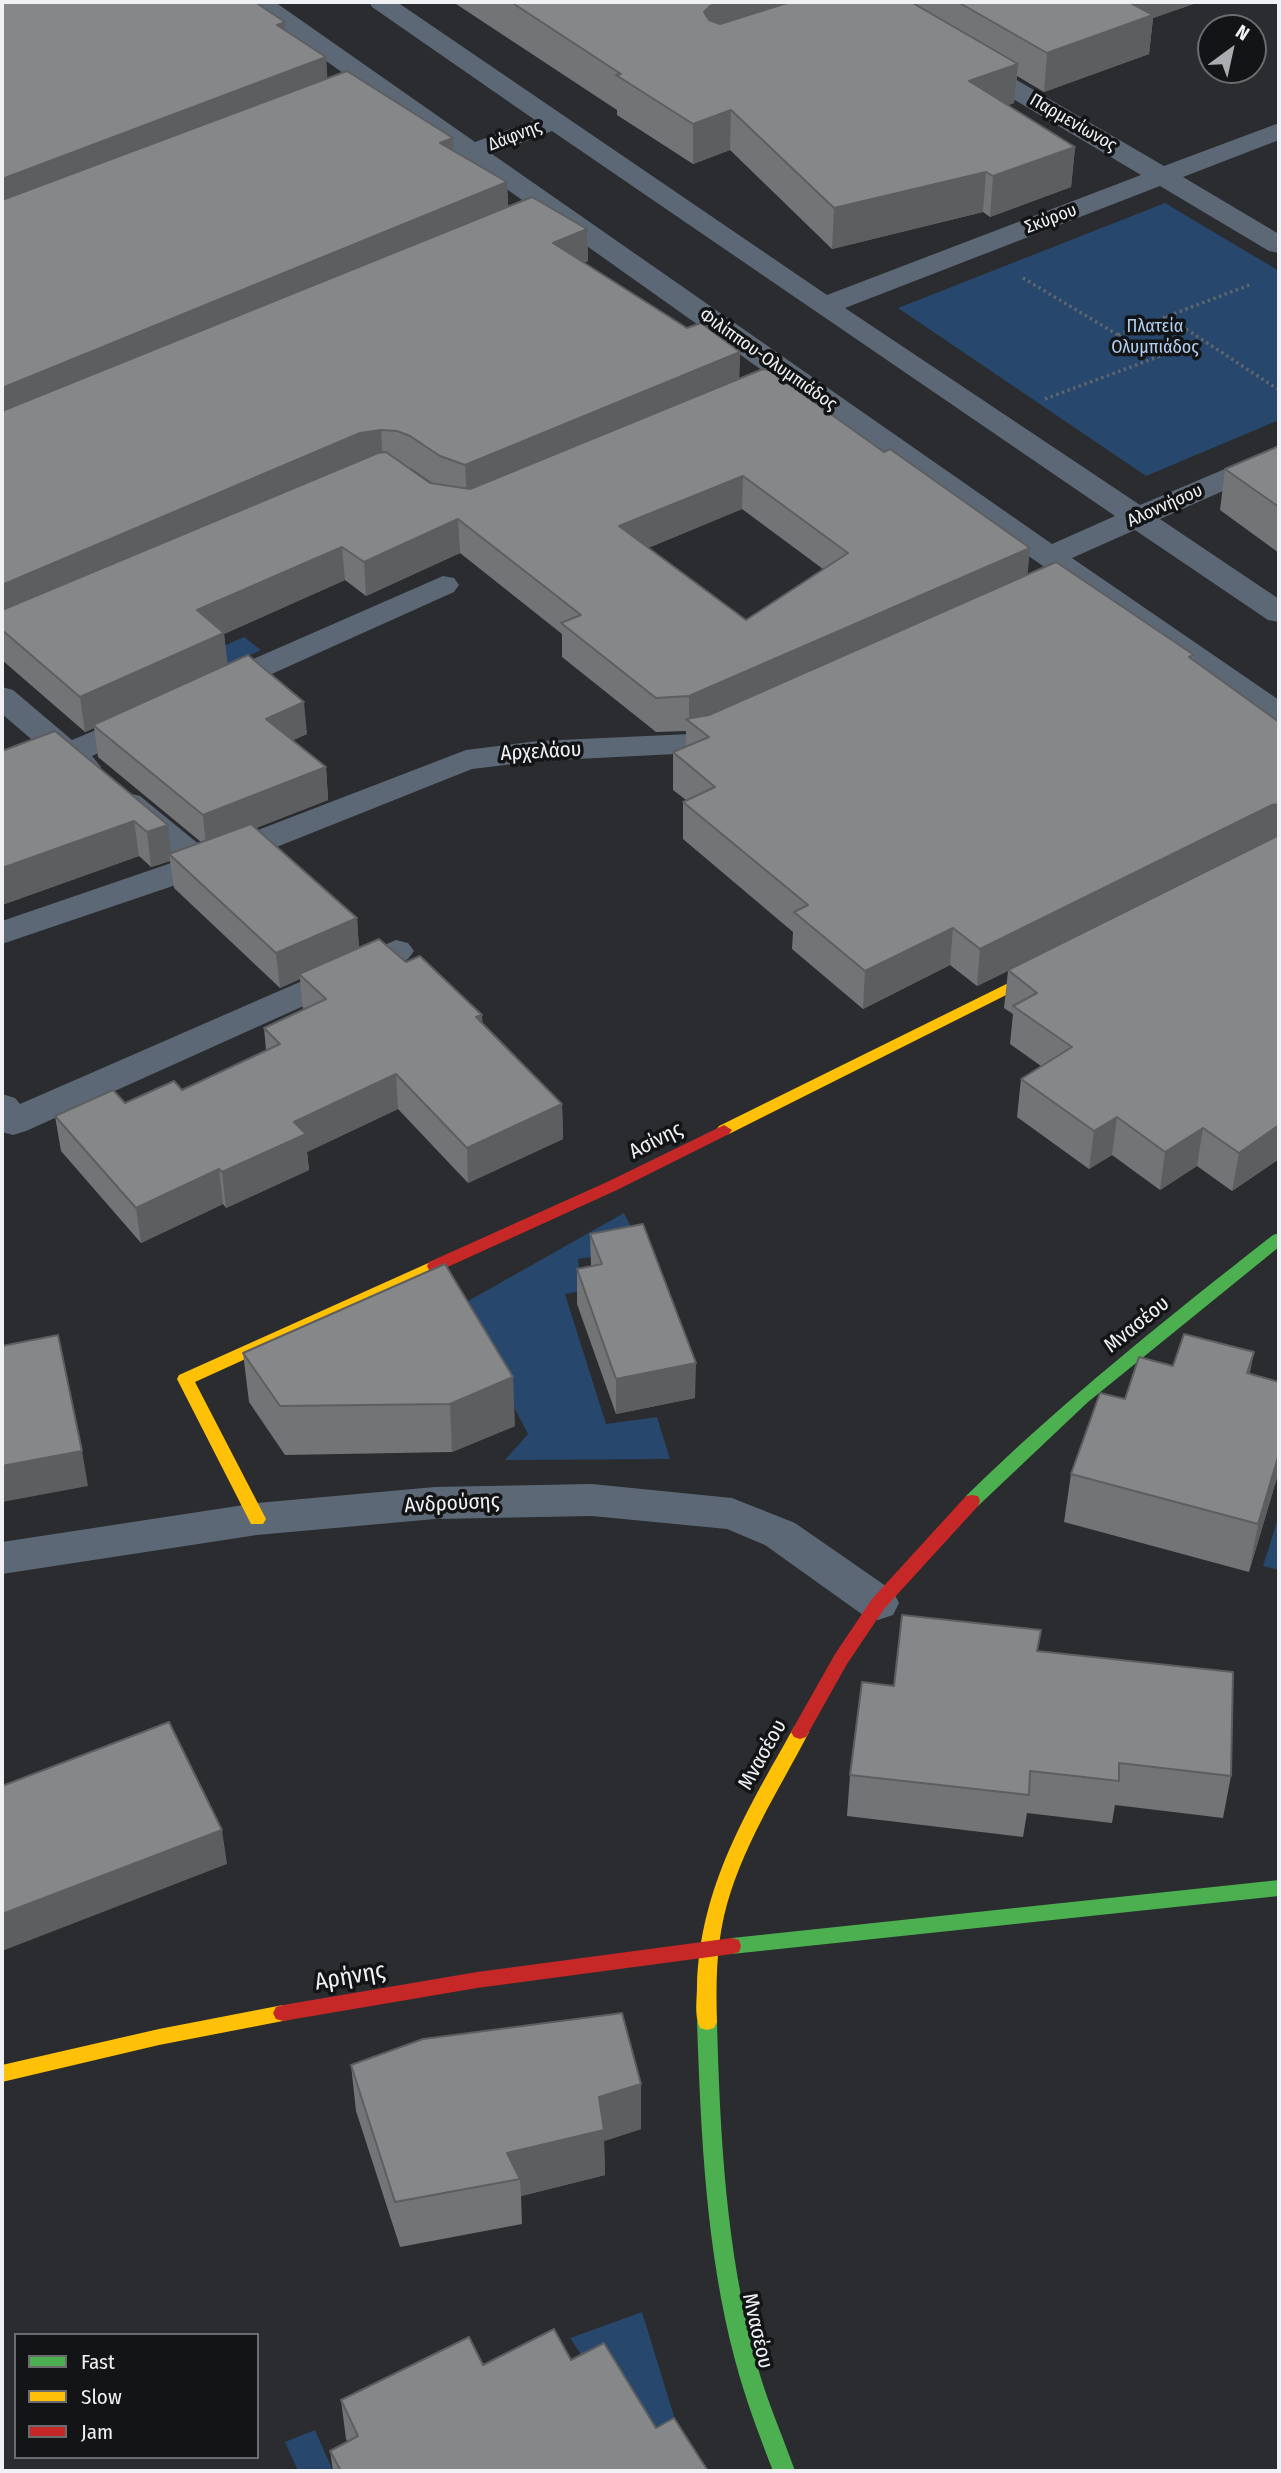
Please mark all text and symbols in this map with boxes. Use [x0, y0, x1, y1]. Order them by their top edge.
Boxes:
north arrow [1197, 14, 1267, 84]
text: N [1232, 20, 1254, 45]
street label: Παρμενίωνος [1026, 89, 1120, 157]
street label: Δάφνης [485, 116, 545, 156]
street label: Σκύρου [1022, 199, 1080, 239]
street label: Φιλίππου-Ολυμπιάδος [695, 305, 841, 415]
park label: Πλατεία Ολυμπιάδος [1111, 316, 1199, 358]
street label: Αλοννήσου [1124, 480, 1206, 532]
street label: Αρχελάου [500, 737, 582, 767]
street label: Ασίνης [625, 1117, 687, 1165]
street label: Μνασέου [1099, 1291, 1175, 1359]
street label: Ανδρούσης [404, 1489, 500, 1519]
street label: Μνασέου [733, 1715, 793, 1795]
street label: Αρήνης [312, 1957, 388, 1997]
street label: Μνασέου [736, 2291, 778, 2371]
legend [14, 2333, 259, 2459]
text: Fast [81, 2349, 115, 2375]
text: Slow [81, 2384, 122, 2410]
text: Jam [81, 2419, 113, 2445]

